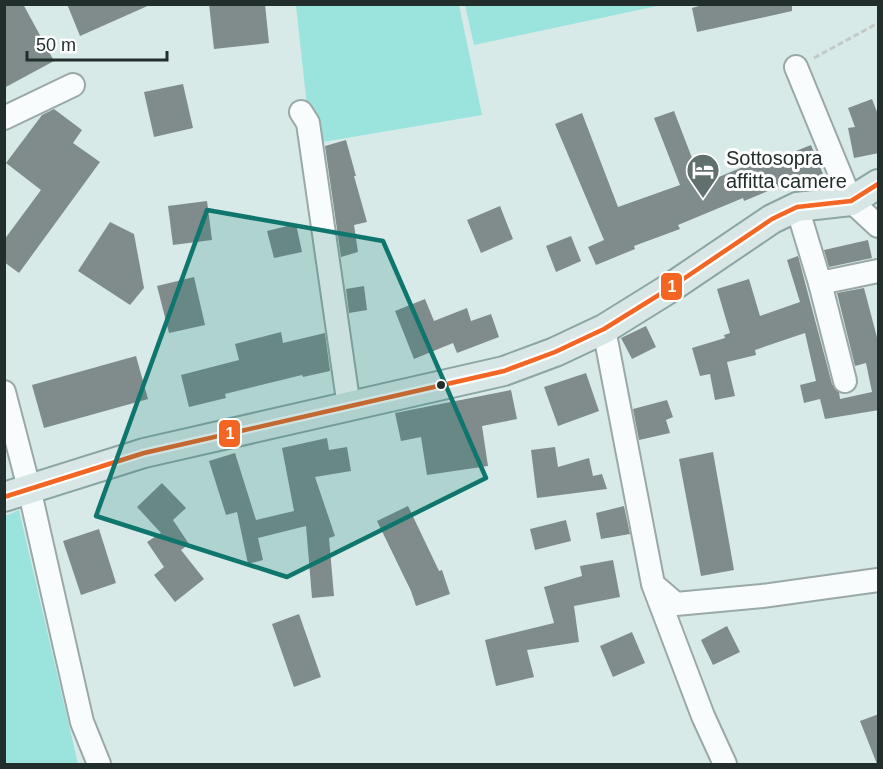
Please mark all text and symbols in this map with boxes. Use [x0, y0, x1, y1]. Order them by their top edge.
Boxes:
scale bar [27, 24, 166, 62]
text: 50 m [36, 35, 76, 55]
place label: Sottosopra affitta camere [726, 147, 847, 192]
hotel icon: Sottosopra affitta camere [685, 152, 721, 199]
line badge: 1 [660, 272, 683, 301]
text: 1 [668, 278, 677, 295]
unlabelled marker [435, 379, 447, 391]
line badge: 1 [218, 419, 241, 448]
text: 1 [226, 425, 235, 442]

